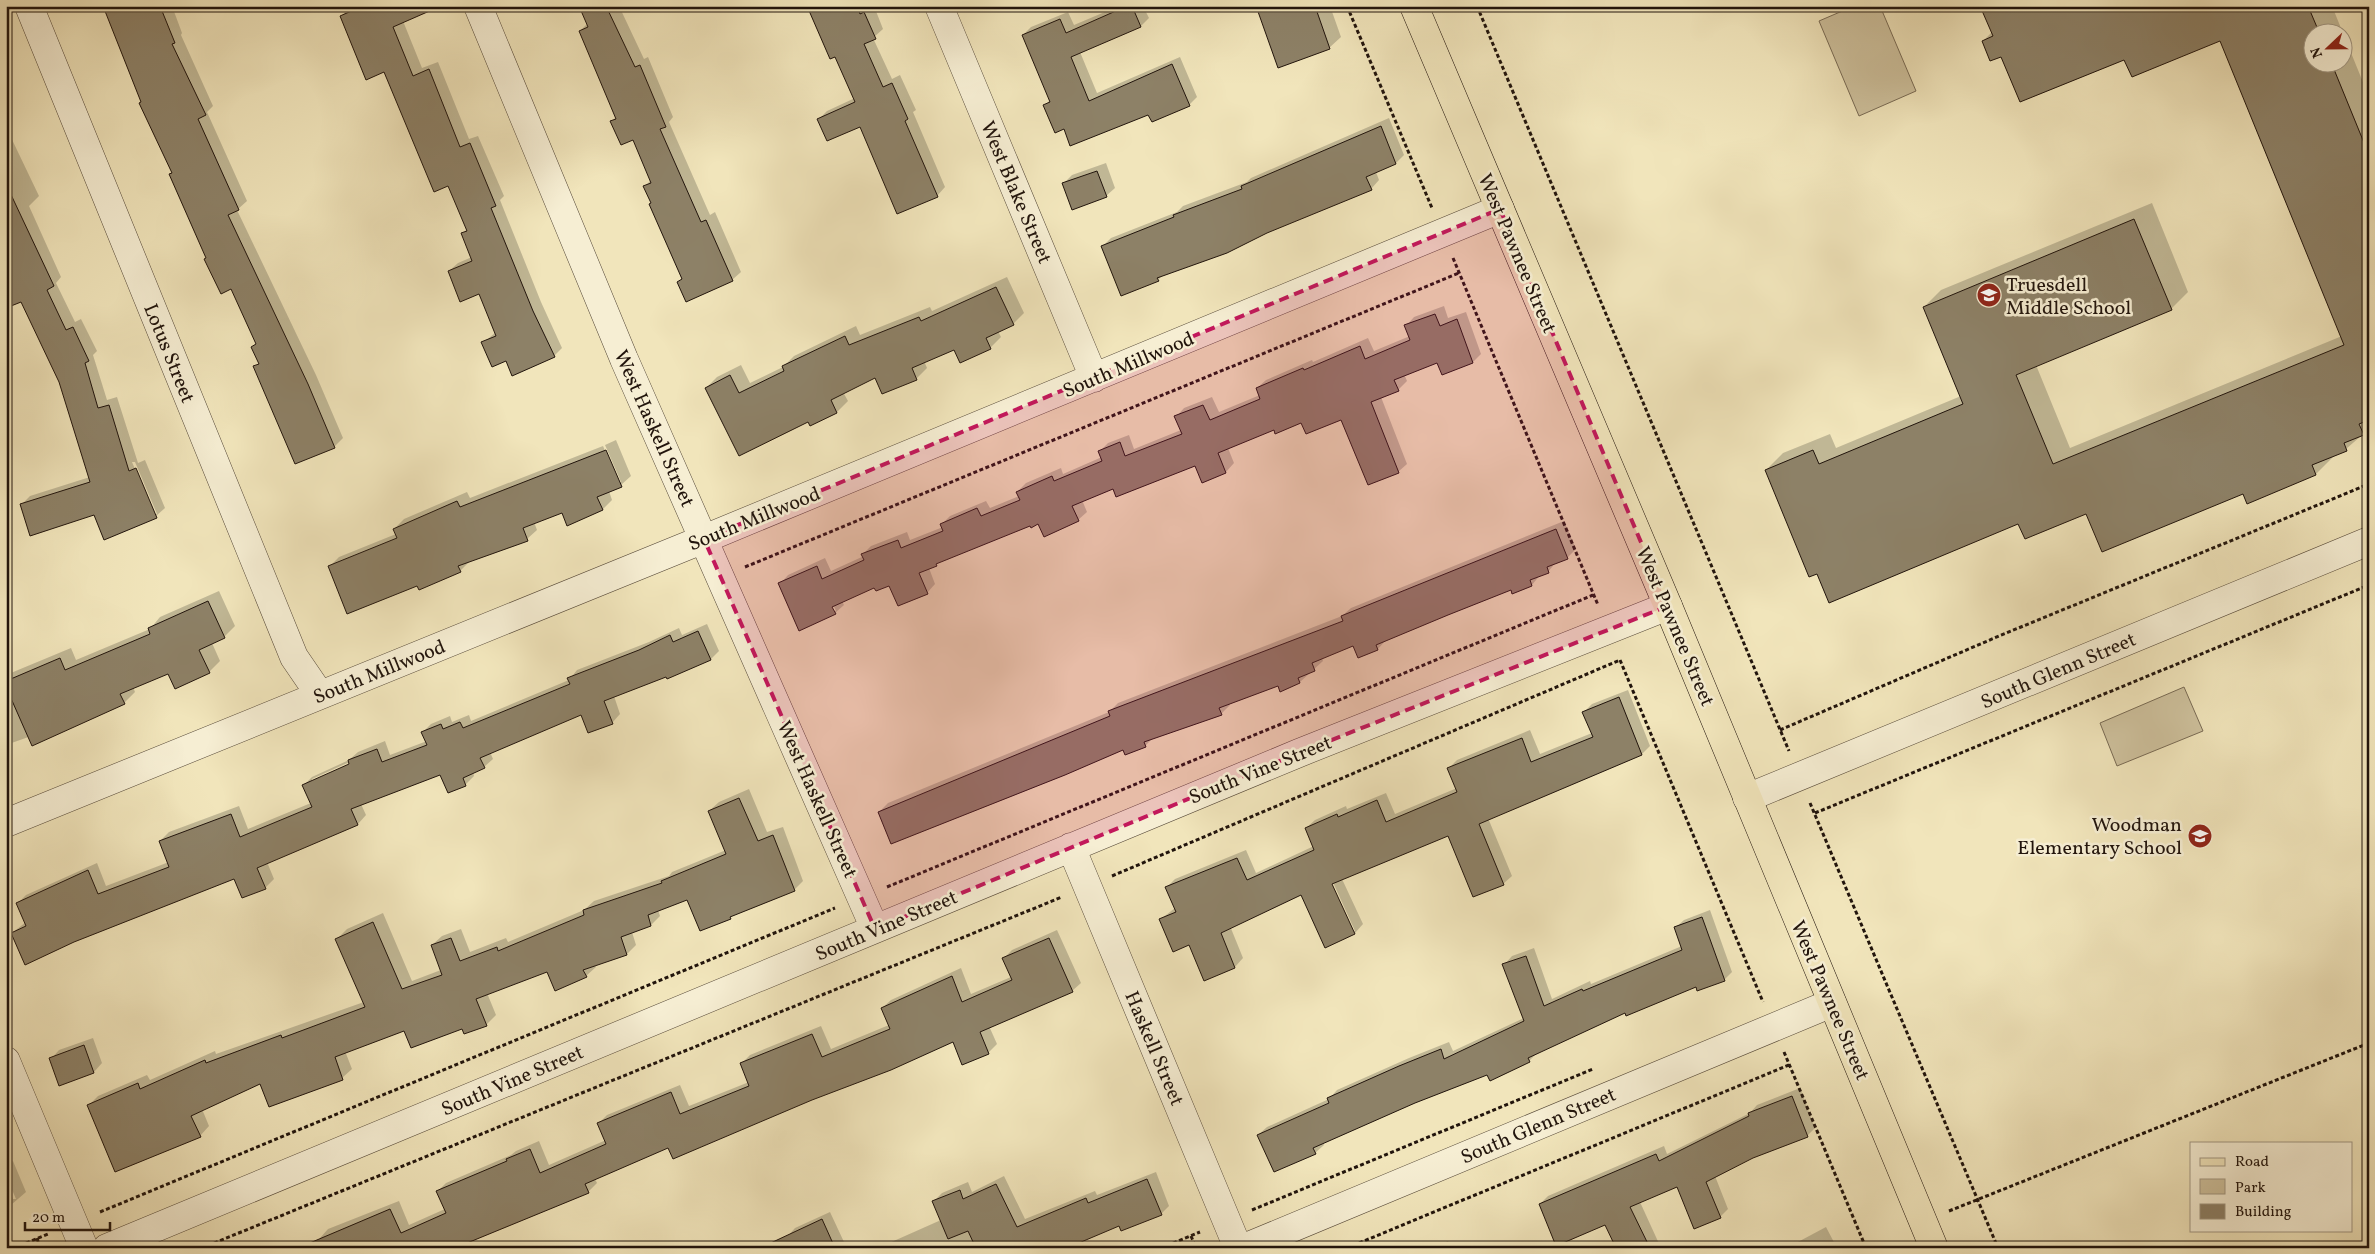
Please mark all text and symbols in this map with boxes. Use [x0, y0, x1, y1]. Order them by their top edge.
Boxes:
north arrow [2302, 22, 2352, 72]
text: N [2307, 44, 2328, 61]
street label: West Blake Street [972, 117, 1058, 268]
street label: West Pawnee Street [1470, 169, 1563, 338]
place label: Truesdell Middle School [2006, 272, 2131, 323]
school or university icon: Truesdell Middle School [1976, 282, 2002, 308]
street label: Lotus Street [135, 300, 201, 408]
street label: South Millwood [1059, 326, 1199, 406]
street label: West Haskell Street [606, 346, 700, 512]
street label: South Millwood [684, 481, 825, 559]
street label: West Pawnee Street [1628, 542, 1721, 711]
street label: South Glenn Street [1977, 626, 2141, 717]
street label: South Millwood [309, 634, 450, 712]
street label: West Haskell Street [769, 717, 863, 883]
street label: South Vine Street [1185, 729, 1336, 812]
place label: Woodman Elementary School [2017, 812, 2182, 863]
school or university icon: Woodman Elementary School [2187, 823, 2213, 849]
street label: South Vine Street [811, 884, 962, 969]
street label: West Pawnee Street [1783, 916, 1876, 1085]
street label: Haskell Street [1116, 987, 1190, 1110]
street label: South Vine Street [437, 1039, 588, 1124]
street label: South Glenn Street [1457, 1081, 1621, 1172]
legend [2190, 1142, 2352, 1232]
text: Road [2235, 1152, 2269, 1173]
text: Park [2235, 1178, 2266, 1199]
scale bar [25, 1199, 110, 1231]
text: Building [2235, 1202, 2292, 1223]
text: 20 m [32, 1208, 65, 1229]

